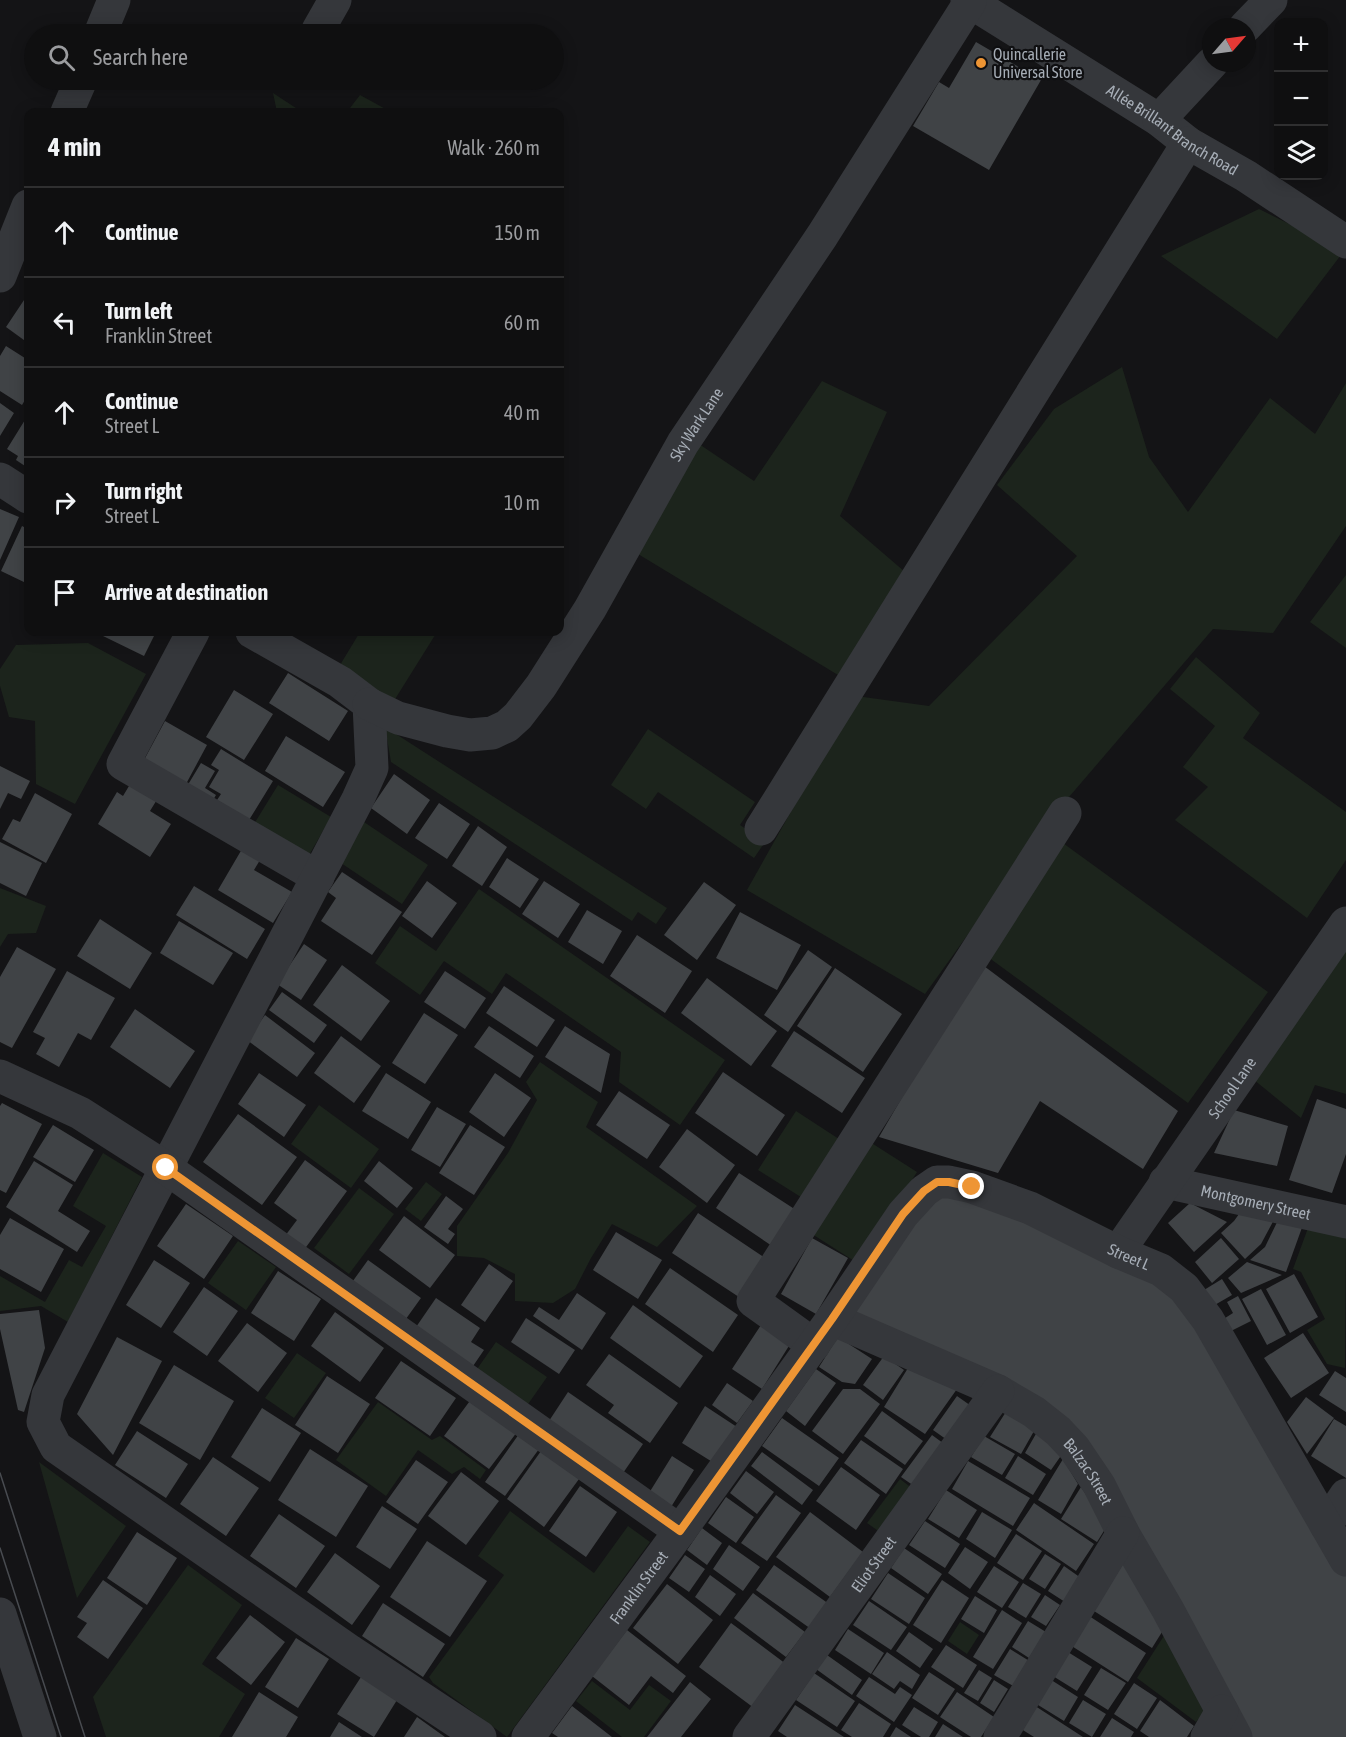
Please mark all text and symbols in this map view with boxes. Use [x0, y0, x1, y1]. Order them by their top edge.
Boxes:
north arrow [1202, 18, 1256, 72]
map controls [1274, 18, 1328, 180]
button: + [1274, 18, 1328, 72]
search box [24, 24, 564, 90]
icon: search [45, 41, 78, 74]
text: Search here [93, 44, 188, 70]
place label: Quincallerie Universal Store [993, 45, 1083, 81]
marker: Quincallerie Universal Store [974, 56, 988, 70]
button: − [1274, 72, 1328, 126]
street label: Allée Brillant Branch Road [1103, 81, 1241, 179]
button: layers [1274, 126, 1328, 180]
text: 4 min [48, 132, 101, 162]
text: Walk · 260 m [448, 136, 540, 159]
icon: ahead [48, 216, 81, 249]
text: Continue [105, 219, 179, 245]
text: 150 m [495, 221, 540, 244]
text: Turn left [105, 298, 172, 324]
icon: left [48, 306, 81, 339]
text: 60 m [504, 311, 540, 334]
text: Franklin Street [105, 324, 212, 347]
street label: Sky Wark Lane [666, 384, 727, 464]
text: Continue [105, 388, 179, 414]
icon: ahead [48, 396, 81, 429]
text: 40 m [504, 401, 540, 424]
text: Street L [105, 414, 159, 437]
text: Turn right [105, 478, 182, 504]
icon: right [48, 486, 81, 519]
text: 10 m [504, 491, 540, 514]
text: Street L [105, 504, 159, 527]
icon: arrive [48, 576, 81, 609]
text: Arrive at destination [105, 579, 268, 605]
street label: School Lane [1204, 1053, 1259, 1122]
route start [152, 1154, 178, 1180]
route end [958, 1173, 984, 1199]
street label: Montgomery Street [1199, 1181, 1313, 1223]
street label: Street L [1105, 1239, 1153, 1274]
street label: Balzac Street [1060, 1434, 1116, 1508]
street label: Eliot Street [847, 1532, 900, 1595]
street label: Franklin Street [606, 1547, 671, 1627]

